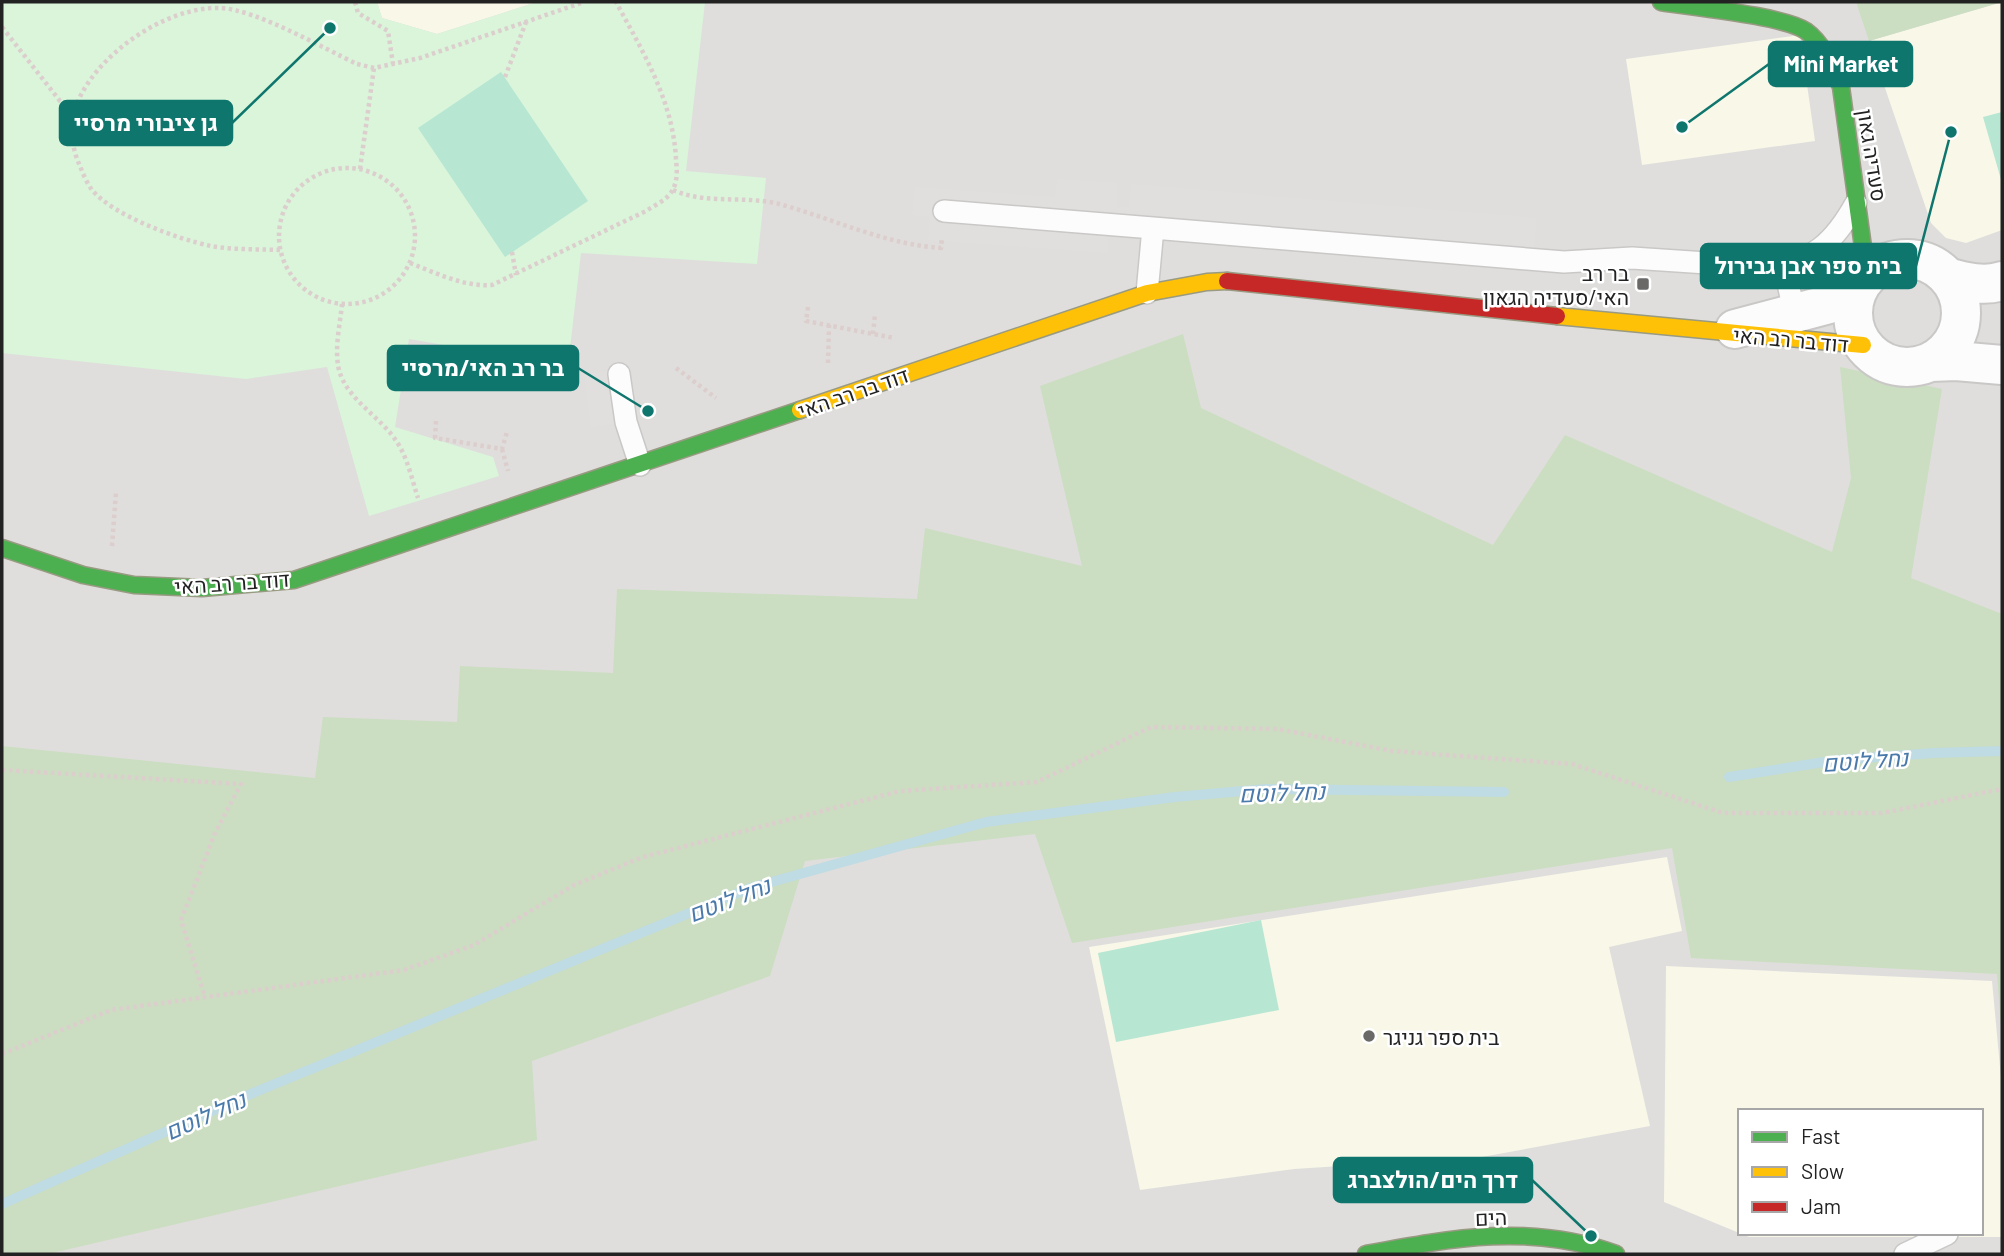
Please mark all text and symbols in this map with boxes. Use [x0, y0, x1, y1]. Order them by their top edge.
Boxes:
callout: Mini Market [1769, 42, 1912, 86]
text: Mini Market [1784, 49, 1898, 77]
callout: גן ציבורי מרסיי [60, 101, 232, 145]
street label: סעדיה גאון [1853, 107, 1893, 203]
text: גן ציבורי מרסיי [74, 108, 218, 136]
callout: בית ספר אבן גבירול [1701, 244, 1916, 288]
text: בית ספר אבן גבירול [1714, 251, 1902, 279]
place label: בר רב האי/סעדיה הגאון [1483, 260, 1629, 309]
marker: בר רב האי/סעדיה הגאון [1635, 276, 1651, 292]
street label: דוד בר רב האי [1732, 322, 1850, 356]
callout: בר רב האי/מרסיי [388, 346, 578, 390]
text: בר רב האי/מרסיי [402, 353, 565, 381]
street label: דוד בר רב האי [794, 361, 912, 423]
street label: דוד בר רב האי [173, 565, 291, 599]
water label: נחל לוטם [1821, 743, 1911, 777]
water label: נחל לוטם [1239, 776, 1327, 807]
water label: נחל לוטם [684, 870, 776, 927]
place label: בית ספר גניגר [1383, 1024, 1499, 1049]
marker: בית ספר גניגר [1361, 1028, 1377, 1044]
water label: נחל לוטם [160, 1084, 251, 1145]
legend [1738, 1109, 1983, 1235]
text: Fast [1801, 1123, 1841, 1148]
callout: דרך הים/הולצברג [1334, 1158, 1532, 1202]
text: Slow [1801, 1158, 1844, 1183]
text: דרך הים/הולצברג [1348, 1165, 1518, 1193]
text: Jam [1801, 1193, 1841, 1218]
street label: הים [1475, 1204, 1507, 1230]

